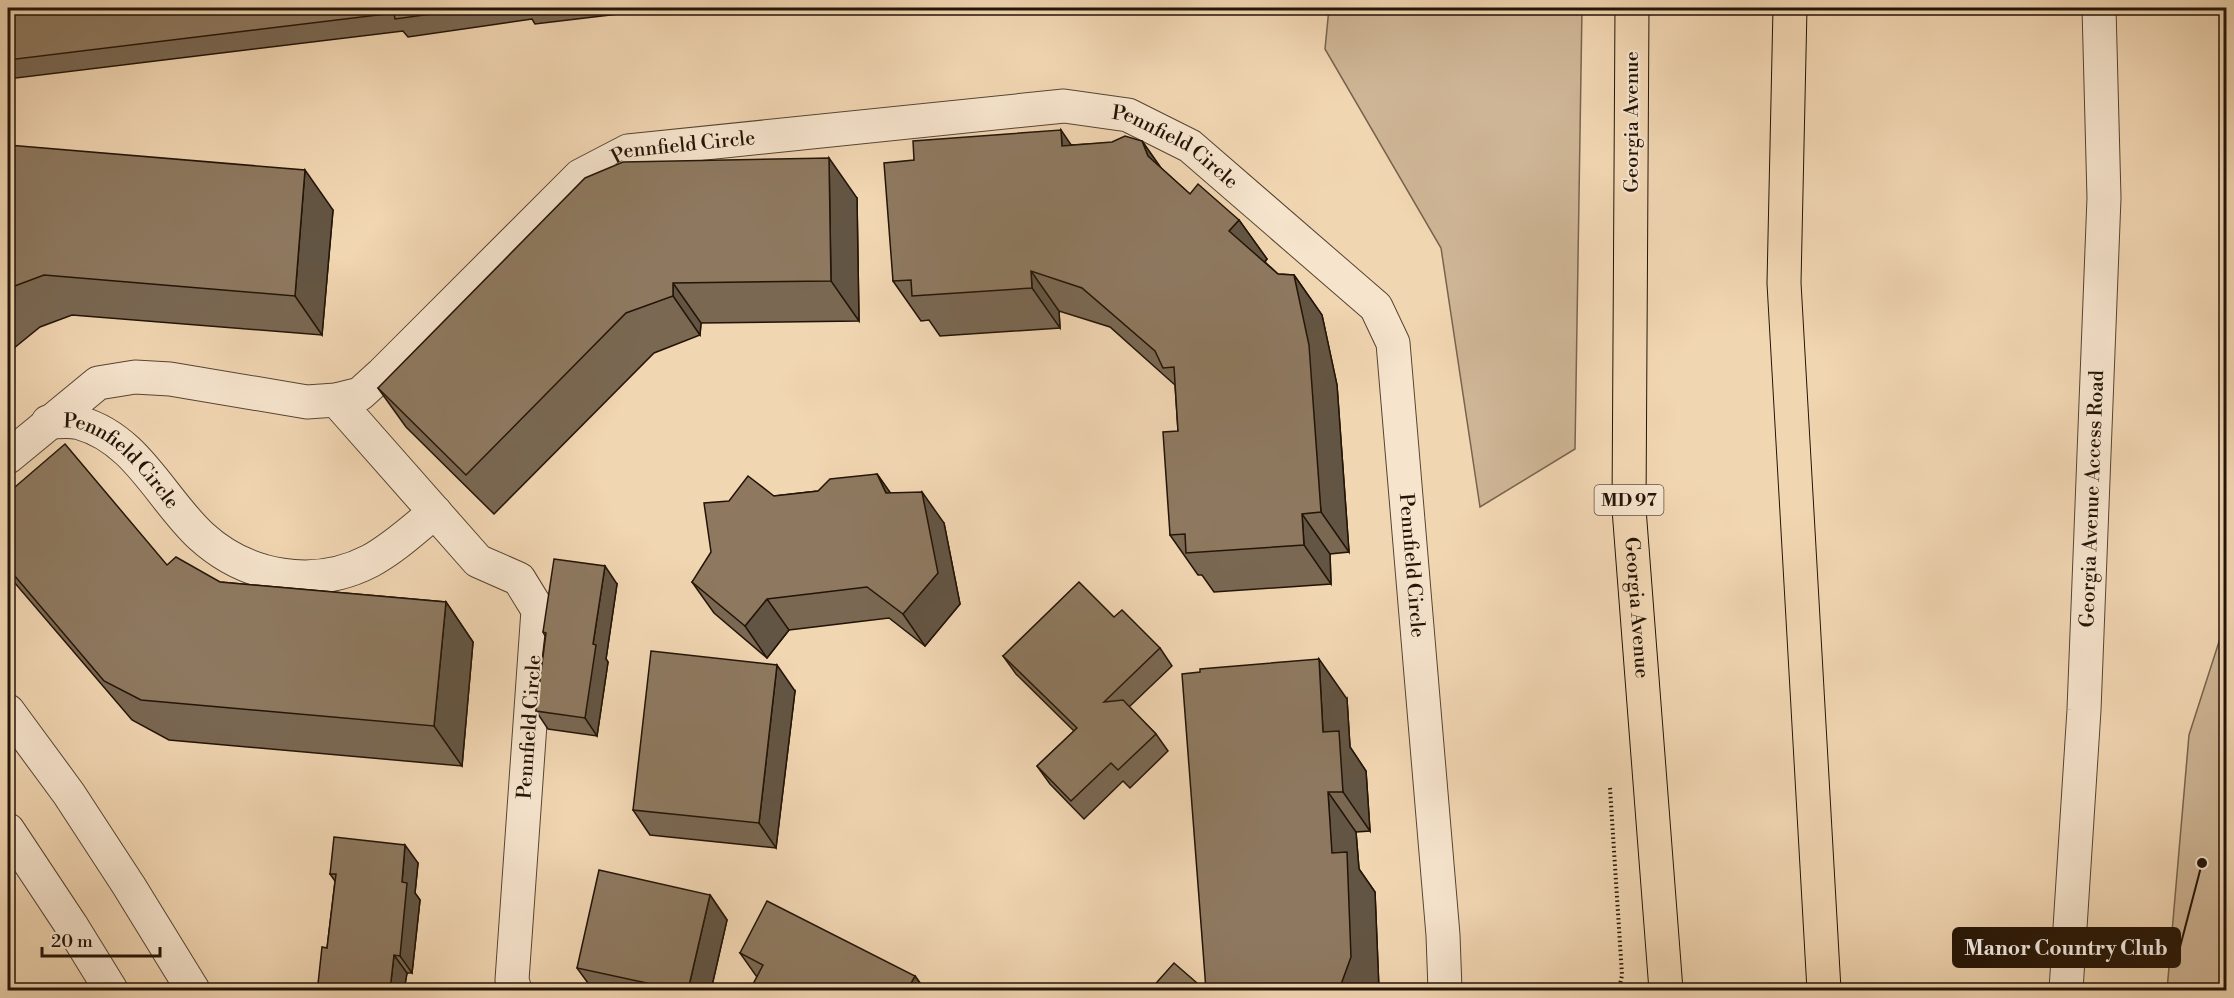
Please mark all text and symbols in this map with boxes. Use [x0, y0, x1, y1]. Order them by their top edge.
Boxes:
street label: Georgia Avenue [1620, 51, 1645, 193]
street label: Pennfield Circle [1110, 100, 1243, 194]
street label: Pennfield Circle [607, 125, 756, 170]
street label: Georgia Avenue Access Road [2075, 369, 2110, 628]
street label: Pennfield Circle [63, 409, 184, 514]
road number: MD 97 [1594, 485, 1664, 515]
street label: Pennfield Circle [1393, 492, 1430, 639]
street label: Georgia Avenue [1619, 536, 1654, 679]
street label: Pennfield Circle [512, 654, 548, 800]
scale bar [42, 920, 160, 958]
callout: Manor Country Club [1953, 928, 2180, 967]
text: 20 m [51, 930, 93, 953]
text: Manor Country Club [1964, 936, 2168, 962]

